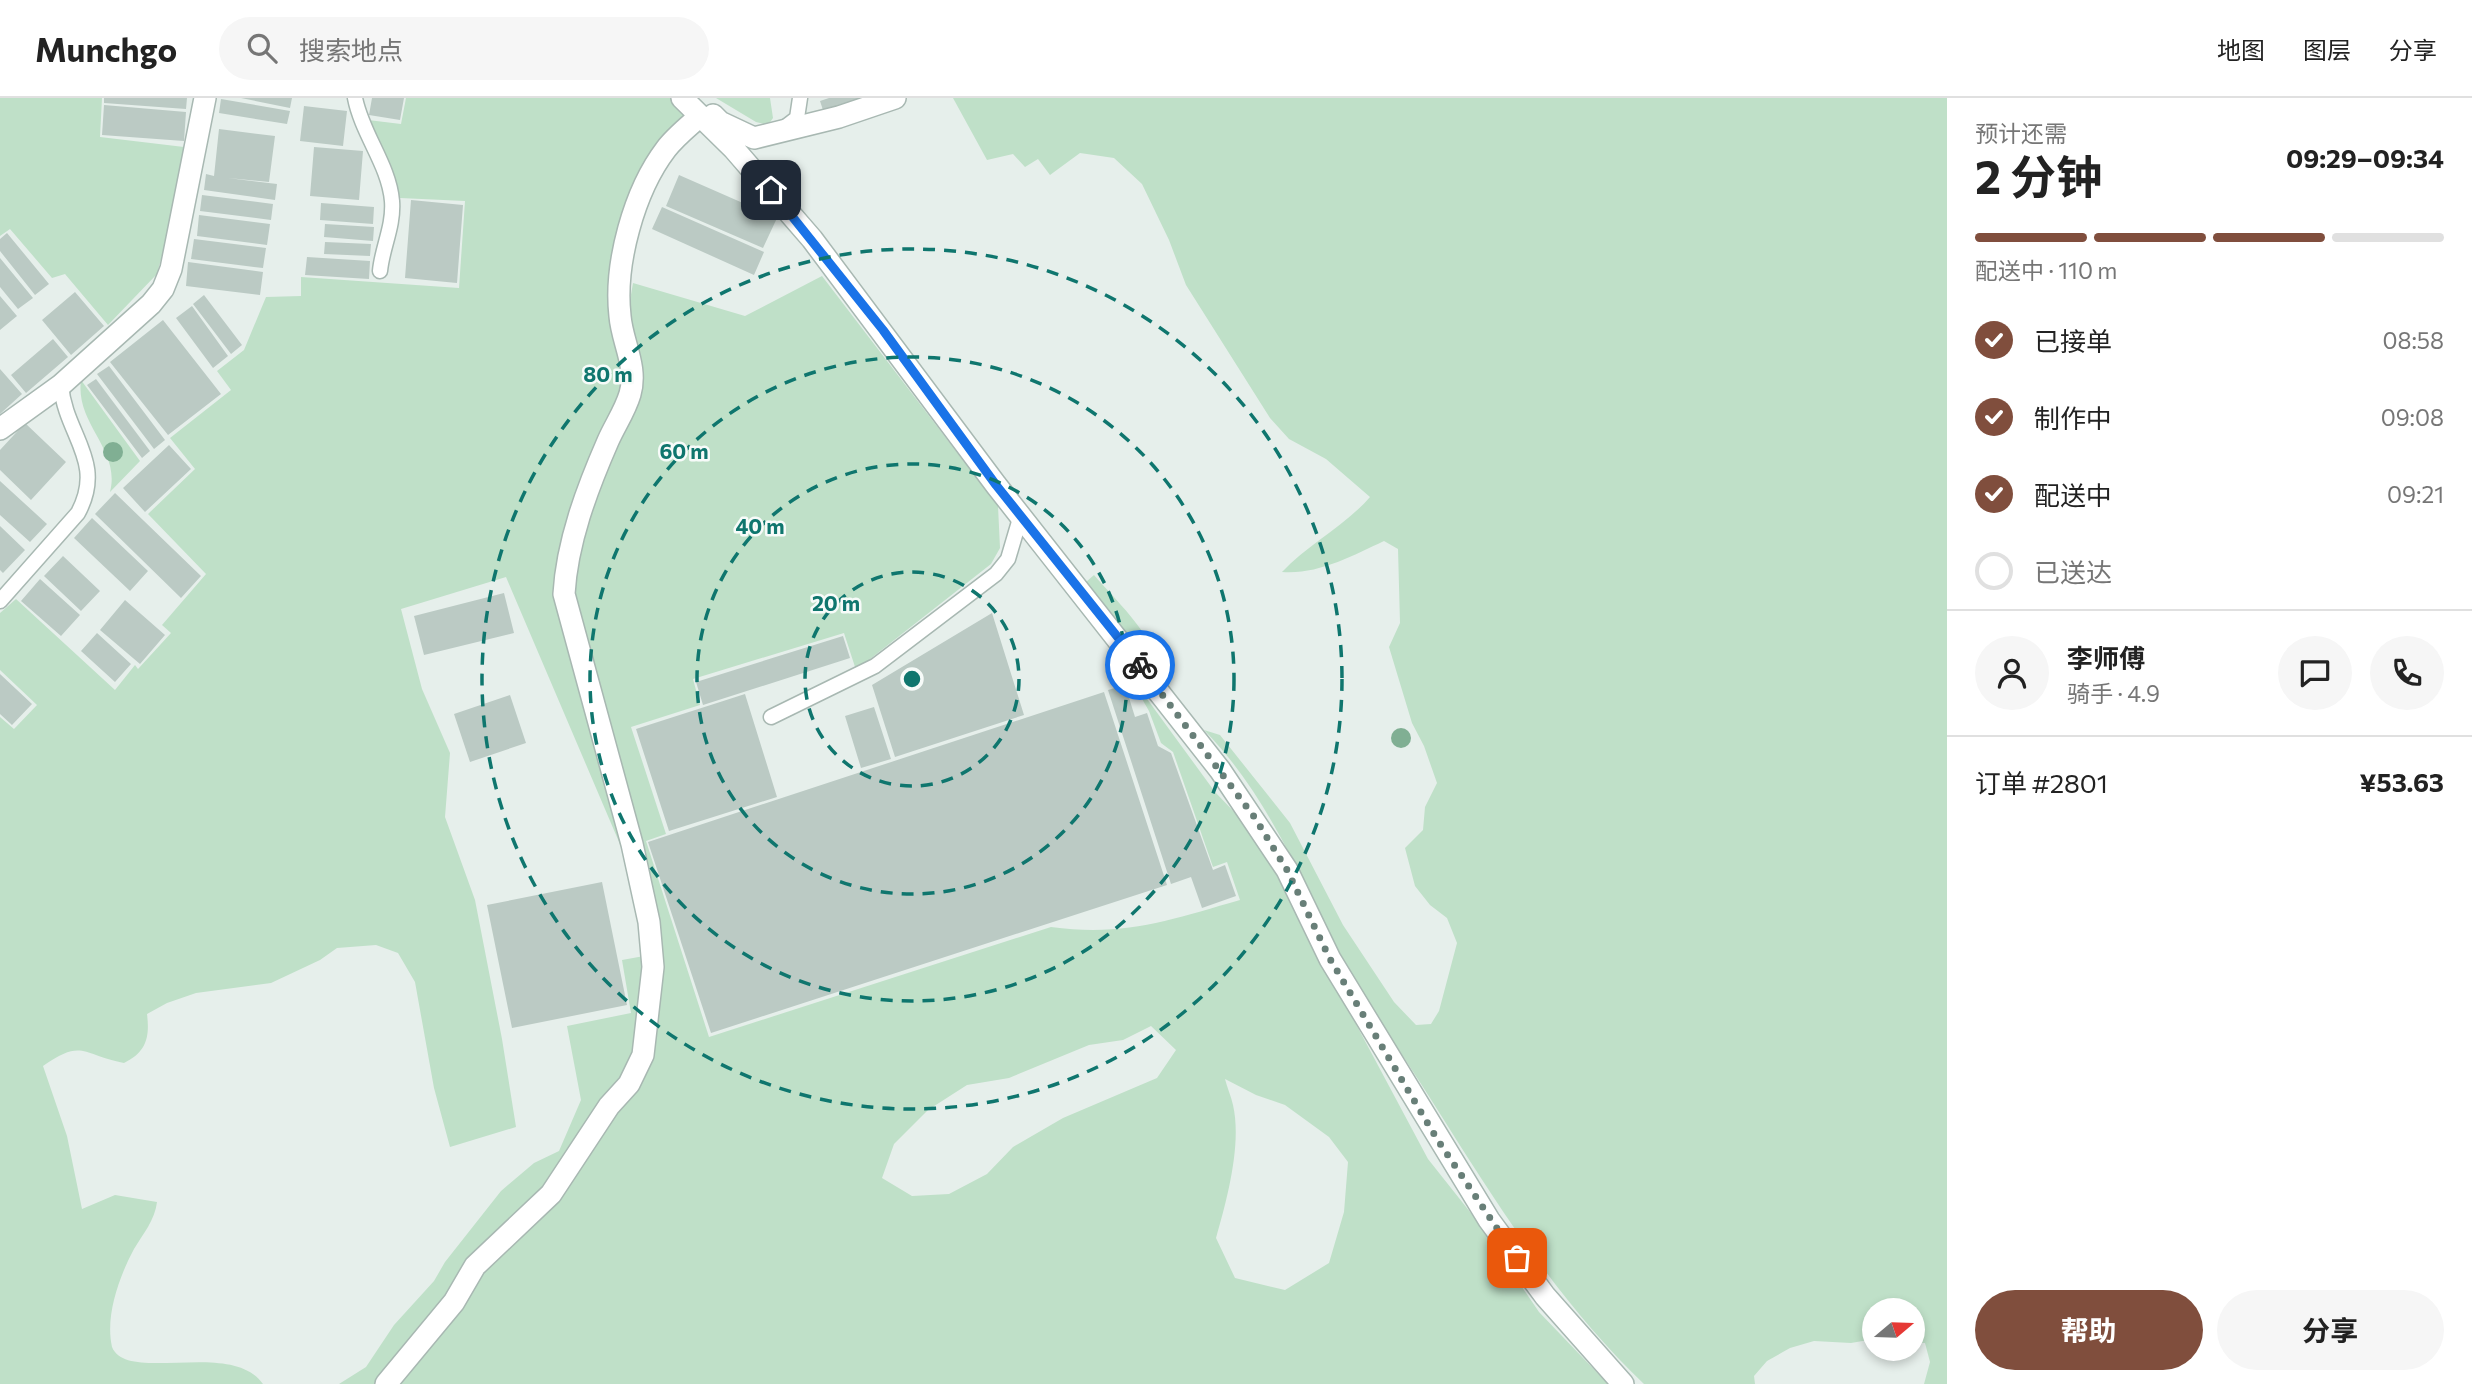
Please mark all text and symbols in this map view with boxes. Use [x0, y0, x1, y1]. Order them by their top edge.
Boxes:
search box [219, 17, 709, 80]
text: Munchgo [35, 28, 177, 69]
icon: search [243, 29, 281, 67]
text: 搜索地点 [299, 34, 403, 65]
text: 地图 [2217, 35, 2265, 64]
text: 图层 [2303, 35, 2351, 64]
text: 分享 [2389, 35, 2437, 64]
text: 预计还需 [1975, 119, 2067, 147]
text: 09:29–09:34 [2286, 142, 2444, 173]
text: 2 分钟 [1975, 147, 2102, 203]
pin [741, 160, 801, 220]
icon: home [752, 171, 790, 209]
text: 配送中 · 110 m [1975, 256, 2117, 284]
icon: check [1975, 321, 2013, 359]
text: 已接单 [2034, 325, 2112, 356]
text: 08:58 [2382, 326, 2444, 354]
text: 80 m [583, 361, 633, 386]
icon: check [1975, 398, 2013, 436]
text: 制作中 [2034, 402, 2112, 433]
text: 09:08 [2381, 403, 2444, 431]
text: 60 m [659, 438, 709, 463]
icon: check [1975, 475, 2013, 513]
text: 配送中 [2034, 479, 2112, 510]
text: 09:21 [2387, 480, 2444, 508]
text: 40 m [735, 513, 785, 538]
text: 已送达 [2034, 556, 2112, 587]
text: 20 m [812, 590, 860, 615]
courier [1105, 630, 1175, 700]
button: person [1975, 636, 2049, 710]
button: chat [2278, 636, 2352, 710]
button: phone [2370, 636, 2444, 710]
text: 李师傅 [2067, 642, 2145, 673]
icon: bike [1121, 646, 1159, 684]
centre of rings [900, 667, 924, 691]
text: 骑手 · 4.9 [2067, 679, 2160, 707]
text: ¥53.63 [2360, 766, 2444, 797]
text: 订单 #2801 [1975, 767, 2108, 798]
pin [1487, 1228, 1547, 1288]
icon: bag [1498, 1239, 1536, 1277]
button: 帮助 [1975, 1290, 2203, 1370]
button: 分享 [2217, 1290, 2444, 1370]
north arrow [1862, 1298, 1925, 1362]
map controls [1862, 1298, 1925, 1361]

